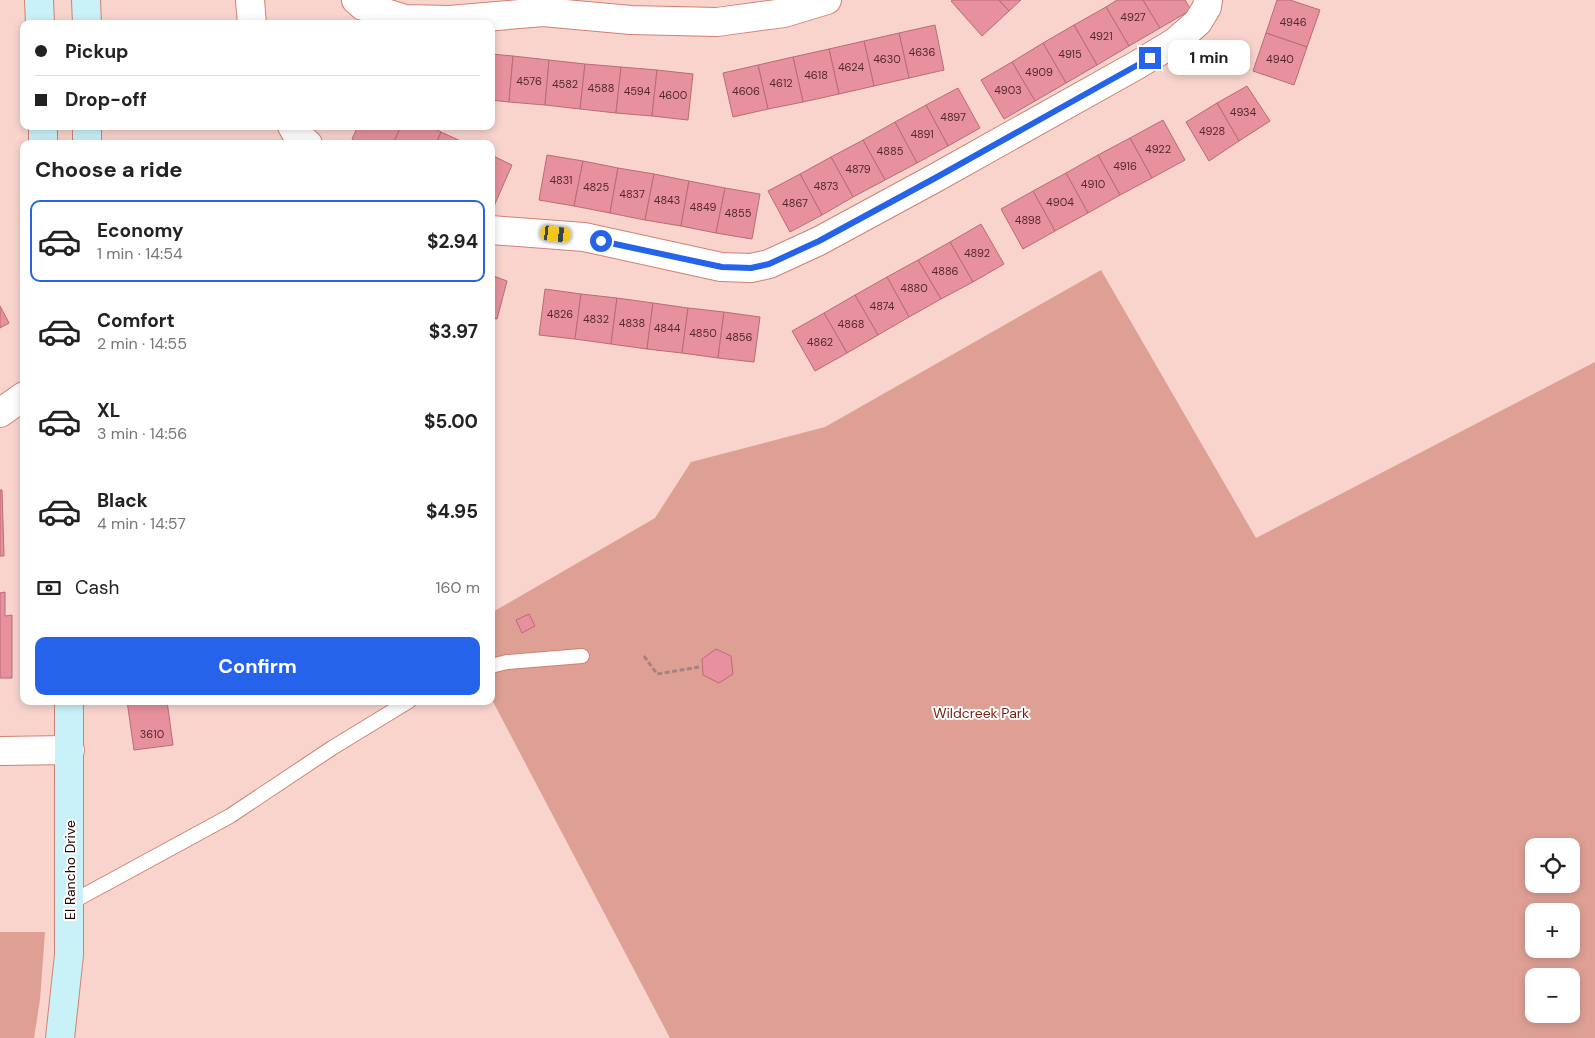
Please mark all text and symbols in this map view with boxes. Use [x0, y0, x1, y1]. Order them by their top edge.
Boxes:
house number: 4927 [1120, 10, 1146, 24]
house number: 4946 [1279, 15, 1307, 29]
house number: 4921 [1089, 29, 1113, 43]
text: Pickup [65, 39, 129, 64]
callout: 1 min [1168, 40, 1250, 76]
house number: 4636 [909, 45, 936, 59]
house number: 4915 [1058, 47, 1082, 61]
route end [1139, 47, 1161, 69]
text: 1 min [1190, 47, 1228, 68]
house number: 4630 [873, 52, 901, 66]
house number: 4940 [1266, 52, 1294, 66]
house number: 4624 [838, 60, 864, 74]
house number: 4909 [1025, 65, 1053, 79]
house number: 4618 [804, 68, 828, 82]
house number: 4576 [516, 74, 542, 88]
house number: 4612 [769, 76, 793, 90]
house number: 4582 [552, 77, 578, 91]
house number: 4588 [588, 81, 614, 95]
house number: 4903 [994, 83, 1022, 97]
house number: 4594 [624, 84, 651, 98]
house number: 4606 [732, 84, 760, 98]
text: Drop-off [65, 87, 147, 112]
house number: 4600 [659, 88, 687, 102]
house number: 4934 [1230, 105, 1257, 119]
house number: 4897 [940, 110, 966, 124]
house number: 4928 [1199, 124, 1225, 138]
house number: 4891 [910, 127, 934, 141]
house number: 4922 [1145, 142, 1171, 156]
house number: 4885 [877, 144, 904, 158]
text: Choose a ride [35, 155, 183, 184]
house number: 4916 [1113, 159, 1137, 173]
house number: 4879 [845, 162, 871, 176]
house number: 4831 [549, 173, 573, 187]
house number: 4910 [1081, 177, 1105, 191]
house number: 4873 [813, 179, 839, 193]
house number: 4825 [583, 180, 609, 194]
house number: 4837 [619, 187, 645, 201]
house number: 4843 [654, 193, 680, 207]
house number: 4904 [1046, 195, 1074, 209]
house number: 4867 [782, 196, 808, 210]
house number: 4849 [690, 200, 717, 214]
house number: 4855 [725, 206, 752, 220]
house number: 4898 [1015, 213, 1041, 227]
text: Economy [97, 218, 184, 243]
icon: car [37, 219, 82, 264]
car [540, 225, 571, 243]
text: $2.94 [427, 229, 478, 254]
route start [590, 230, 612, 252]
text: 1 min · 14:54 [97, 243, 183, 264]
house number: 4892 [964, 246, 990, 260]
house number: 4886 [932, 264, 959, 278]
house number: 4880 [900, 281, 928, 295]
house number: 4874 [870, 299, 895, 313]
house number: 4826 [547, 307, 573, 321]
text: Comfort [97, 308, 175, 333]
icon: car [37, 309, 82, 354]
house number: 4832 [583, 312, 609, 326]
house number: 4838 [619, 316, 645, 330]
house number: 4868 [838, 317, 864, 331]
text: $3.97 [429, 319, 478, 344]
house number: 4844 [654, 321, 681, 335]
house number: 4850 [689, 326, 717, 340]
house number: 4856 [726, 330, 753, 344]
text: 2 min · 14:55 [97, 333, 187, 354]
house number: 4862 [807, 335, 833, 349]
text: XL [97, 398, 120, 423]
icon: car [37, 399, 82, 444]
text: $5.00 [424, 409, 478, 434]
text: 3 min · 14:56 [97, 423, 187, 444]
text: Black [97, 488, 148, 513]
icon: car [37, 489, 82, 534]
text: $4.95 [426, 499, 478, 524]
text: 4 min · 14:57 [97, 513, 186, 534]
icon: cash [35, 574, 63, 602]
text: Cash [75, 575, 119, 600]
text: 160 m [436, 577, 480, 598]
button: Confirm [35, 637, 480, 695]
park label: Wildcreek Park [933, 704, 1029, 722]
house number: 3610 [140, 727, 164, 741]
street label: El Rancho Drive [61, 820, 79, 920]
map controls [1525, 838, 1580, 1023]
button: locate [1525, 838, 1580, 893]
button: + [1525, 903, 1580, 958]
button: − [1525, 968, 1580, 1023]

